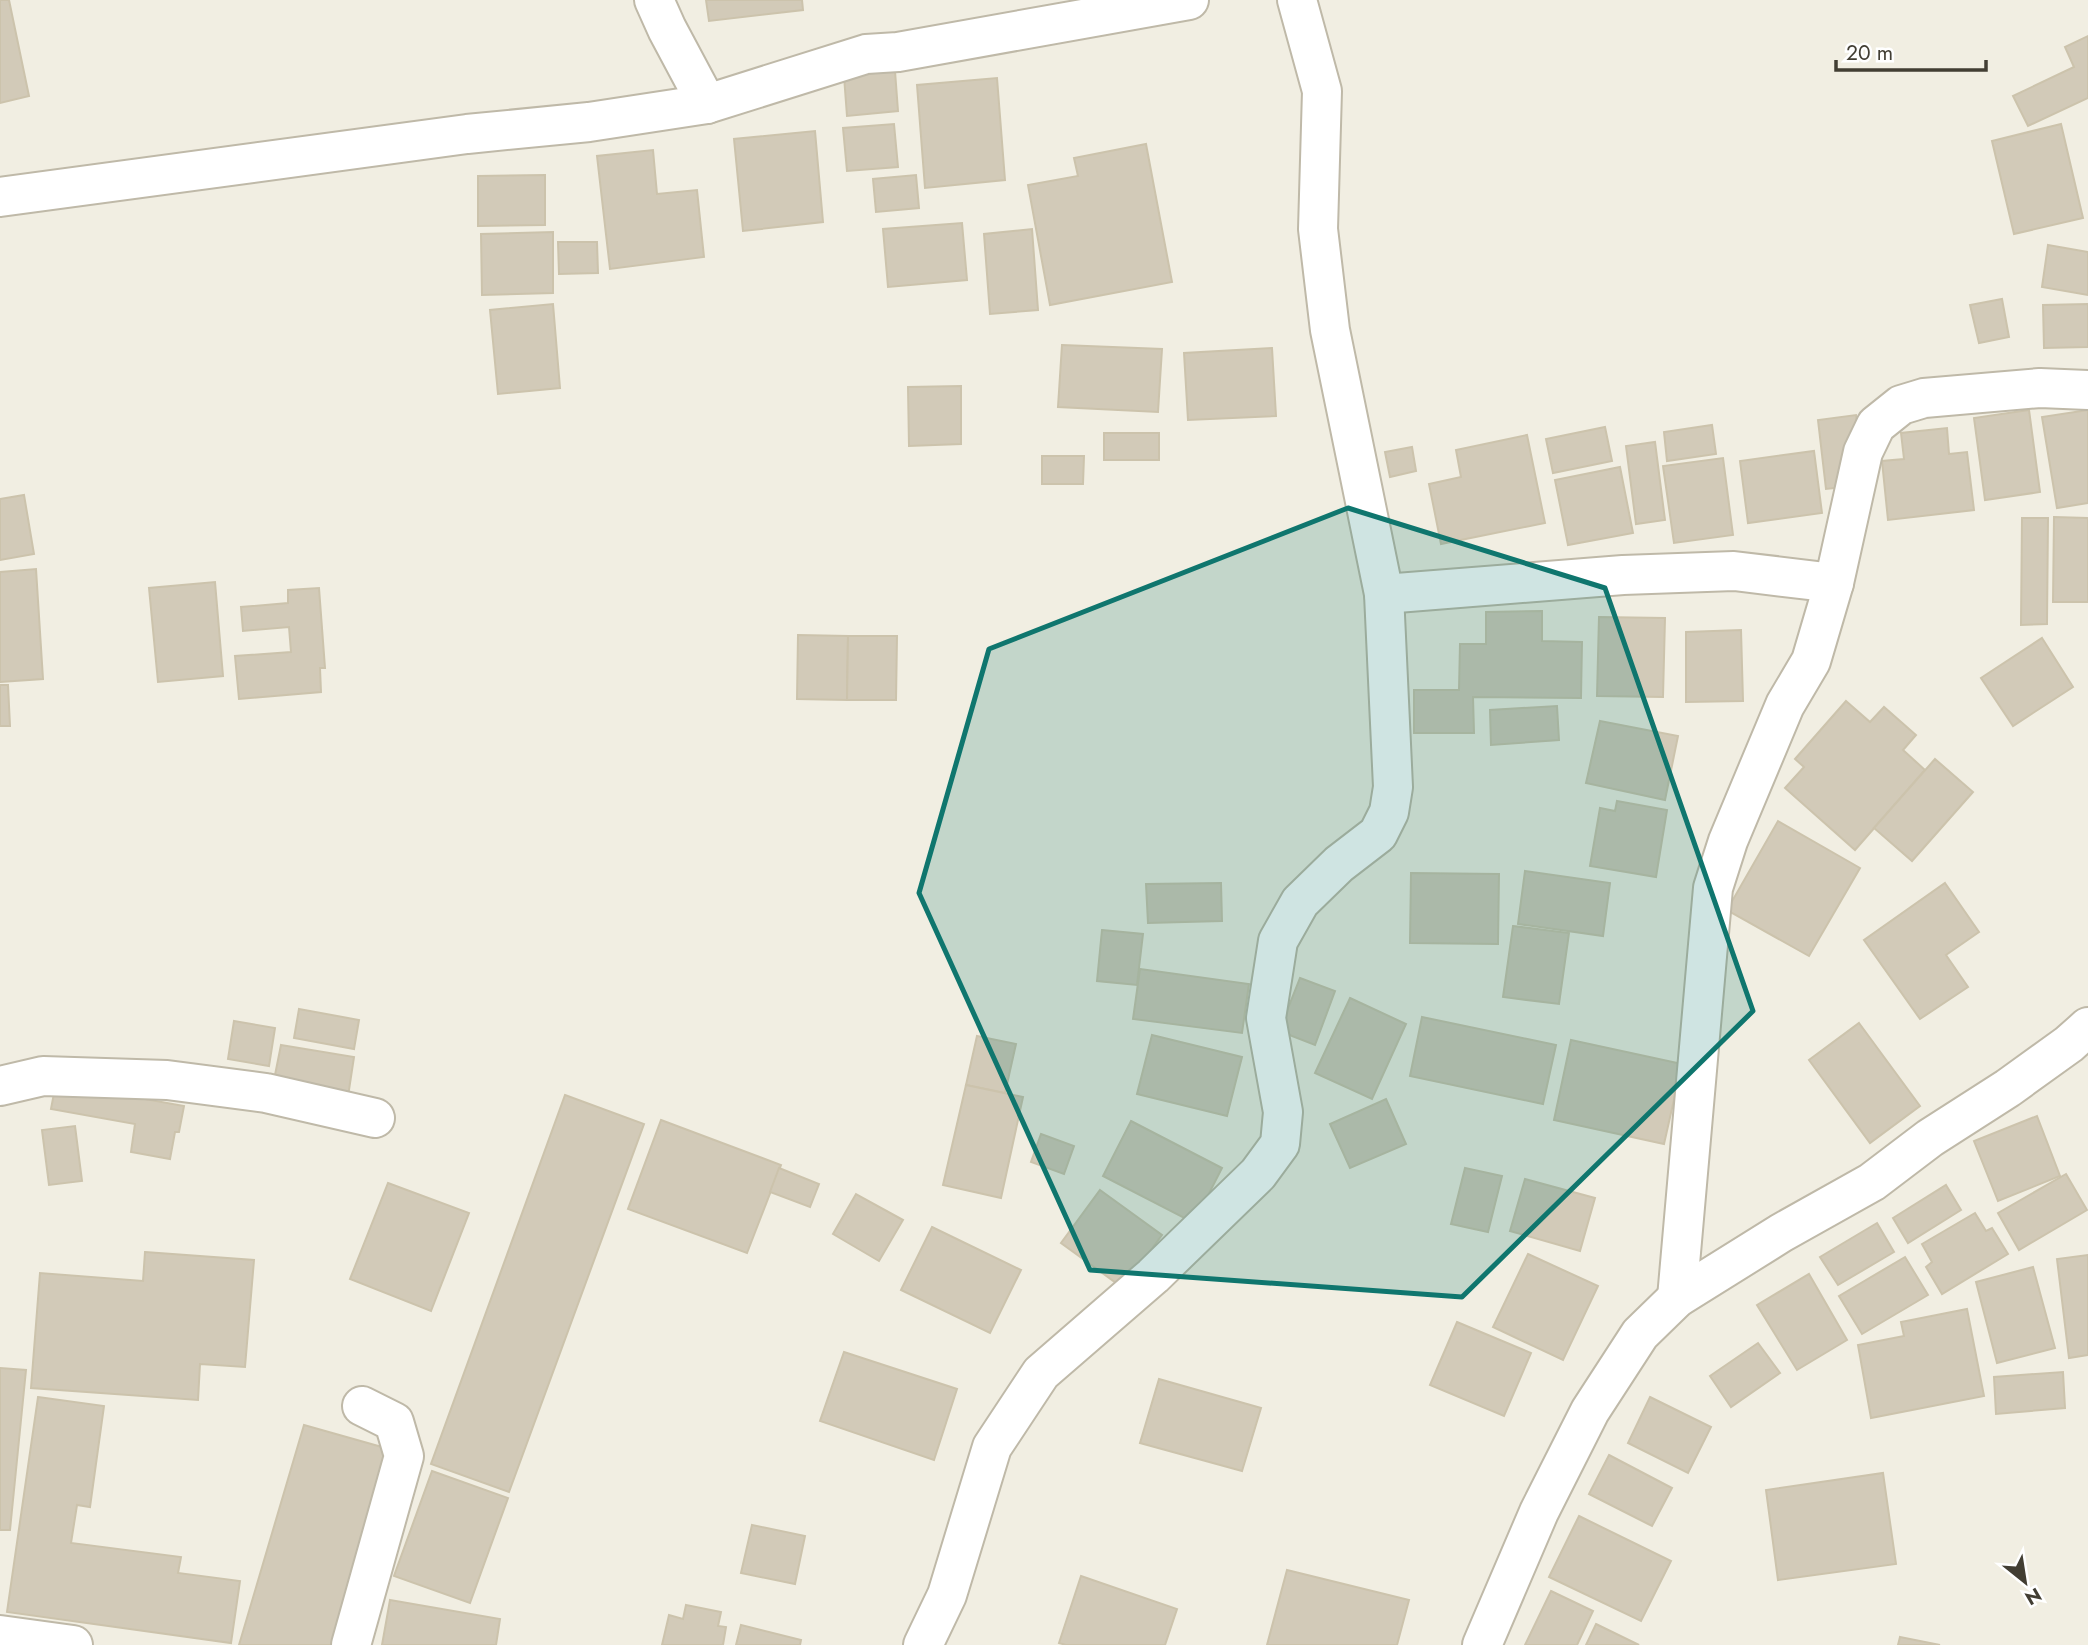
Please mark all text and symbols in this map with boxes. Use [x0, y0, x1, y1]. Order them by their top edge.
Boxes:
scale bar [1836, 28, 1986, 72]
text: 20 m [1846, 38, 1893, 68]
north arrow [1990, 1547, 2060, 1617]
text: N [2020, 1581, 2047, 1612]

